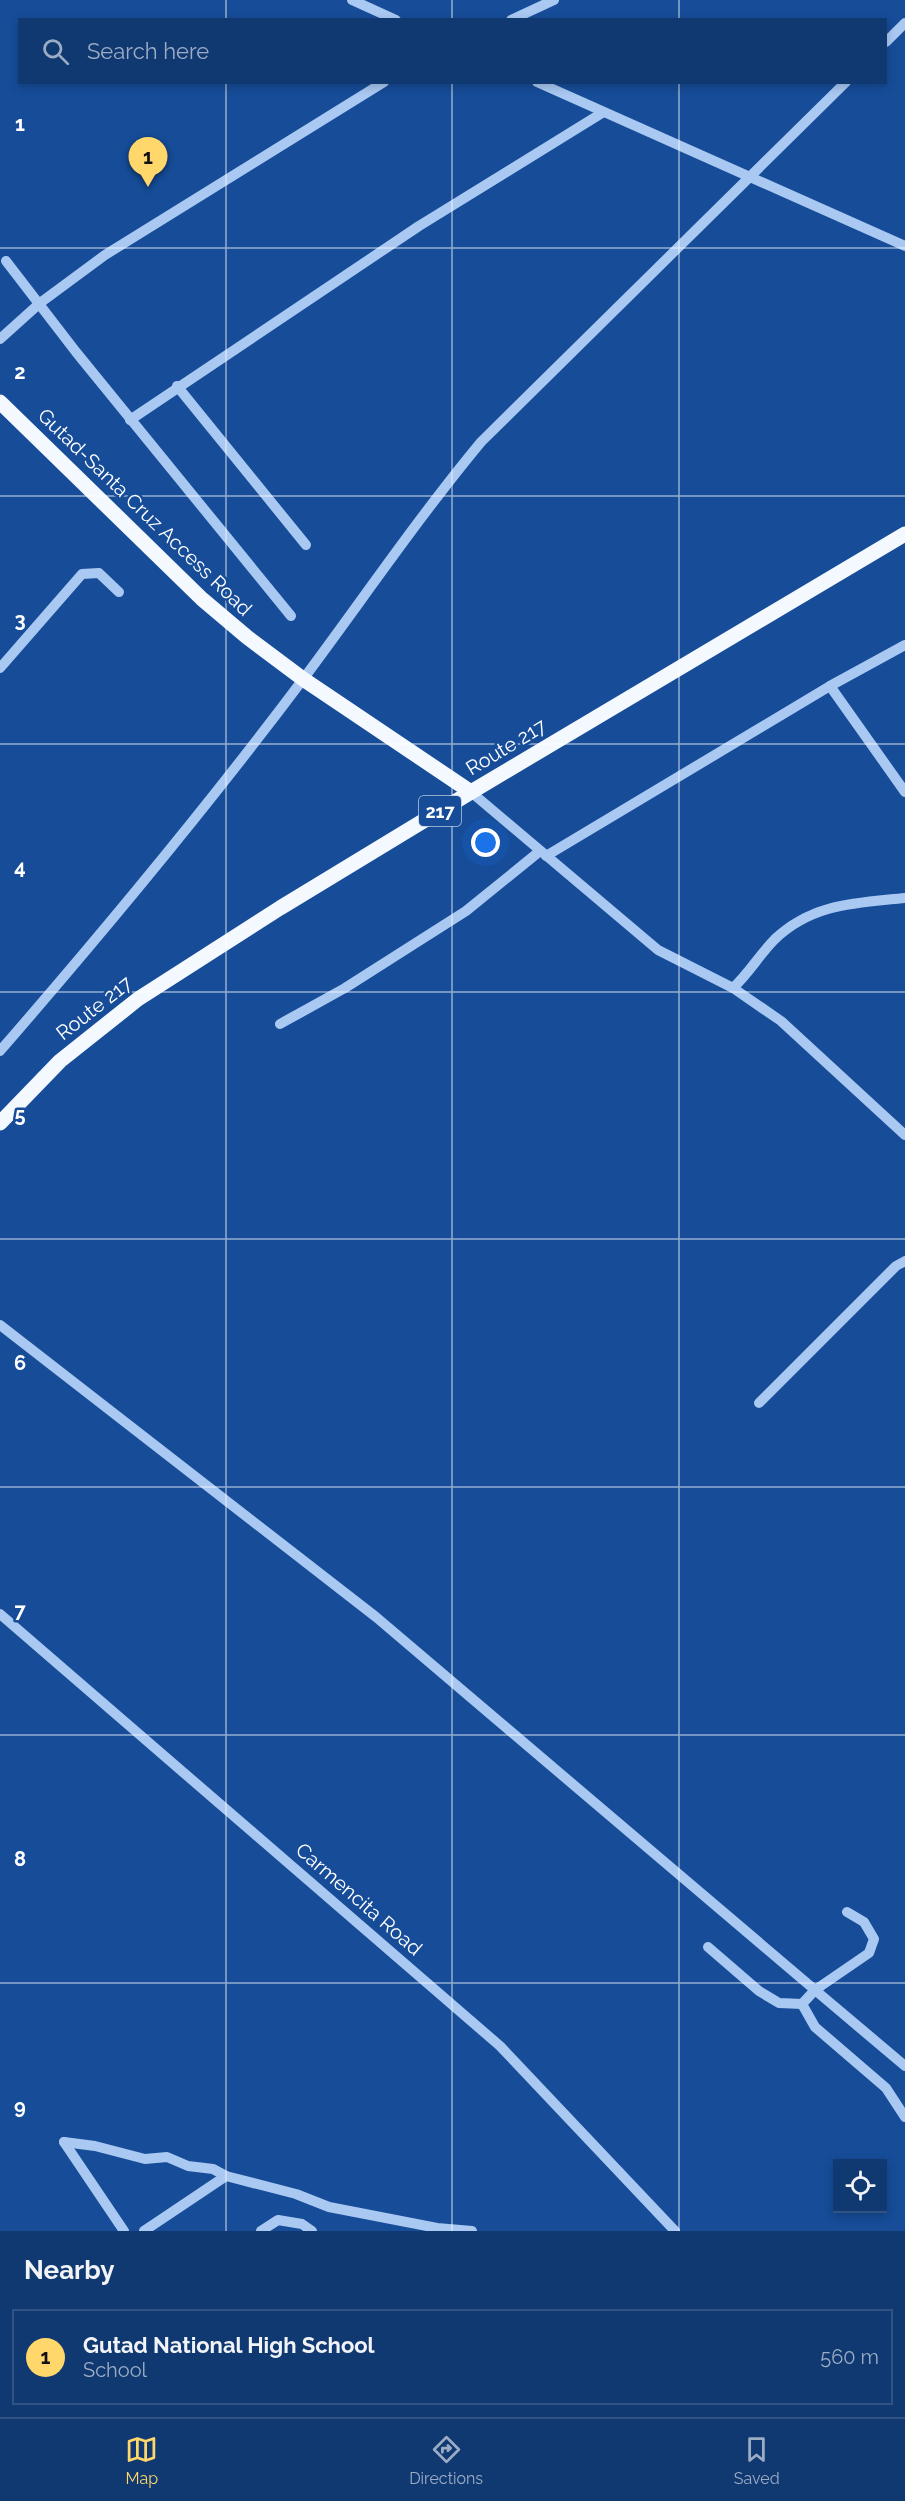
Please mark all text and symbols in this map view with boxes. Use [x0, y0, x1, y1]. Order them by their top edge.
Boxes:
search box [18, 18, 887, 84]
icon: search [39, 35, 72, 68]
text: Search here [87, 38, 209, 64]
text: 1 [15, 112, 25, 136]
pin: 1 [128, 138, 168, 187]
text: 2 [14, 360, 26, 384]
street label: Gutad-Santa Cruz Access Road [33, 403, 257, 621]
text: 3 [14, 608, 26, 632]
street label: Route 217 [461, 714, 551, 780]
road number: 217 [419, 796, 461, 826]
your location [471, 828, 500, 857]
text: 4 [14, 855, 26, 879]
street label: Route 217 [51, 971, 137, 1045]
text: 5 [14, 1103, 26, 1127]
text: 6 [14, 1351, 26, 1375]
text: 7 [14, 1599, 26, 1623]
street label: Carmencita Road [291, 1838, 427, 1960]
text: 8 [14, 1847, 26, 1871]
text: 9 [14, 2095, 26, 2119]
map controls [833, 2159, 887, 2213]
button: locate [833, 2159, 887, 2213]
text: Nearby [24, 2255, 114, 2285]
text: Gutad National High School [83, 2332, 375, 2358]
text: 1 [41, 2345, 50, 2369]
text: 560 m [820, 2345, 879, 2369]
text: School [83, 2358, 147, 2382]
tab: Map [125, 2433, 158, 2488]
tab: Directions [409, 2433, 483, 2488]
tab: Saved [734, 2433, 780, 2488]

